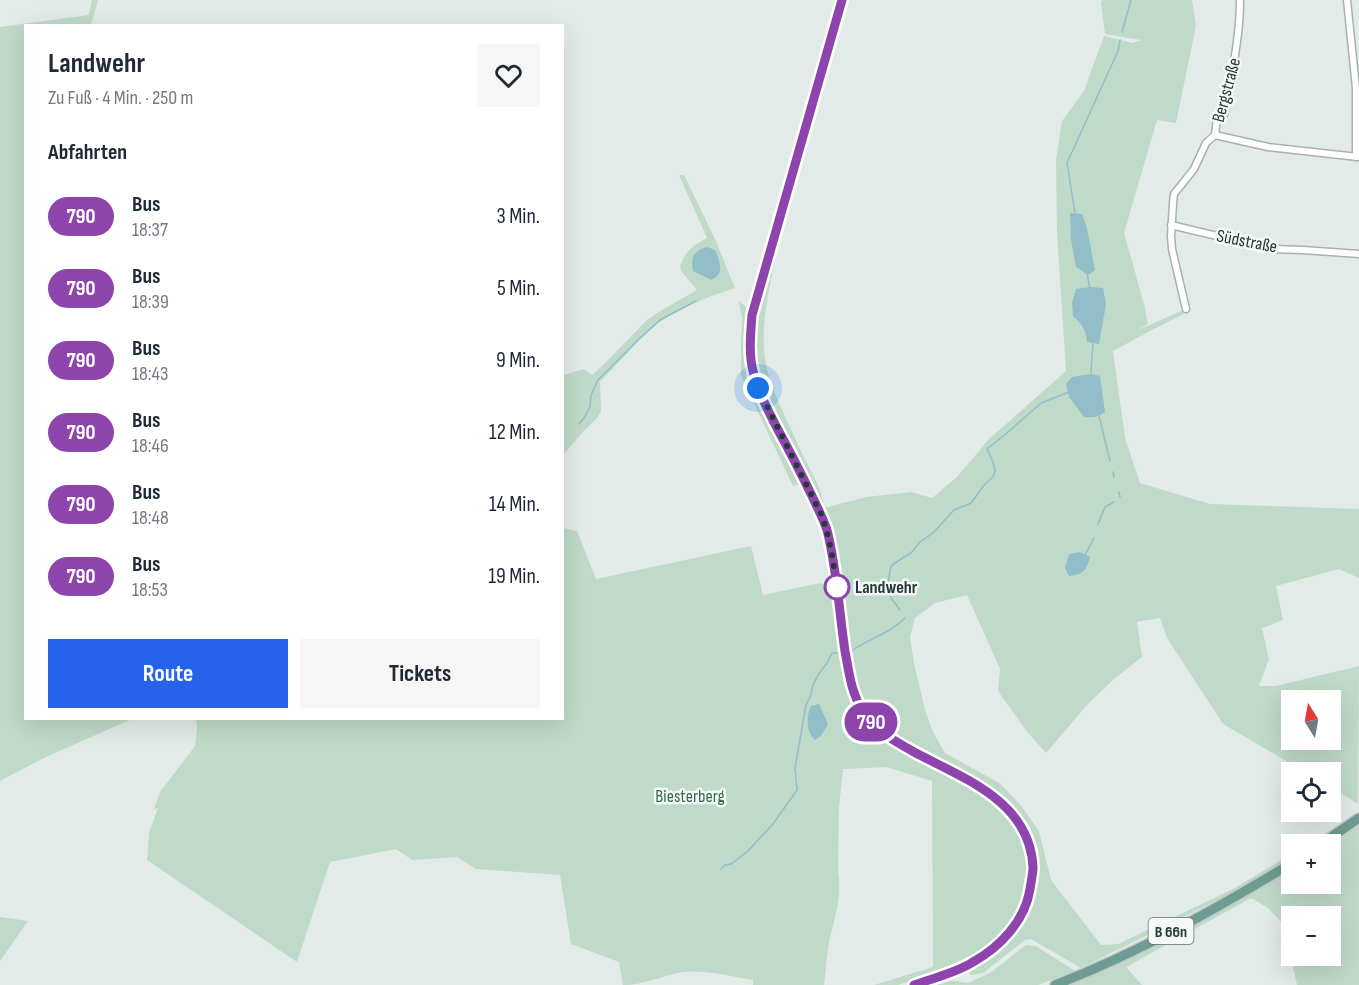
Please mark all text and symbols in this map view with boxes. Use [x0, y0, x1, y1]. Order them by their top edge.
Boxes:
button: heart [477, 44, 540, 107]
text: Landwehr [48, 47, 145, 80]
street label: Bergstraße [1208, 56, 1245, 125]
text: Zu Fuß · 4 Min. · 250 m [48, 86, 193, 110]
text: Abfahrten [48, 139, 127, 166]
text: Bus [132, 191, 161, 218]
text: 3 Min. [497, 203, 540, 230]
text: 790 [66, 204, 96, 229]
text: 18:37 [132, 218, 168, 242]
street label: Südstraße [1215, 225, 1279, 258]
text: Bus [132, 263, 161, 290]
text: 5 Min. [497, 275, 540, 302]
text: 790 [66, 276, 96, 301]
text: 18:39 [132, 290, 169, 314]
text: Bus [132, 335, 161, 362]
text: 9 Min. [496, 347, 540, 374]
text: 790 [66, 348, 96, 373]
text: 18:43 [132, 362, 168, 386]
your location [743, 373, 773, 403]
text: Bus [132, 407, 161, 434]
text: 12 Min. [489, 419, 540, 446]
text: 790 [66, 420, 96, 445]
text: 18:46 [132, 434, 169, 458]
text: Bus [132, 479, 161, 506]
text: 14 Min. [489, 491, 540, 518]
text: 790 [66, 492, 96, 517]
text: 18:48 [132, 506, 169, 530]
text: Bus [132, 551, 161, 578]
text: 19 Min. [488, 563, 540, 590]
text: 790 [66, 564, 96, 589]
marker: Landwehr [824, 574, 850, 600]
place label: Landwehr [855, 577, 918, 598]
text: 18:53 [132, 578, 168, 602]
button: Route [48, 639, 288, 708]
button: Tickets [300, 639, 540, 708]
north arrow [1281, 690, 1341, 750]
map controls [1281, 690, 1341, 966]
line badge: 790 [836, 702, 906, 742]
text: 790 [856, 710, 886, 735]
button: locate [1281, 762, 1341, 822]
park label: Biesterberg [655, 786, 725, 807]
button: + [1281, 834, 1341, 894]
button: − [1281, 906, 1341, 966]
road number: B 66n [1148, 918, 1194, 944]

